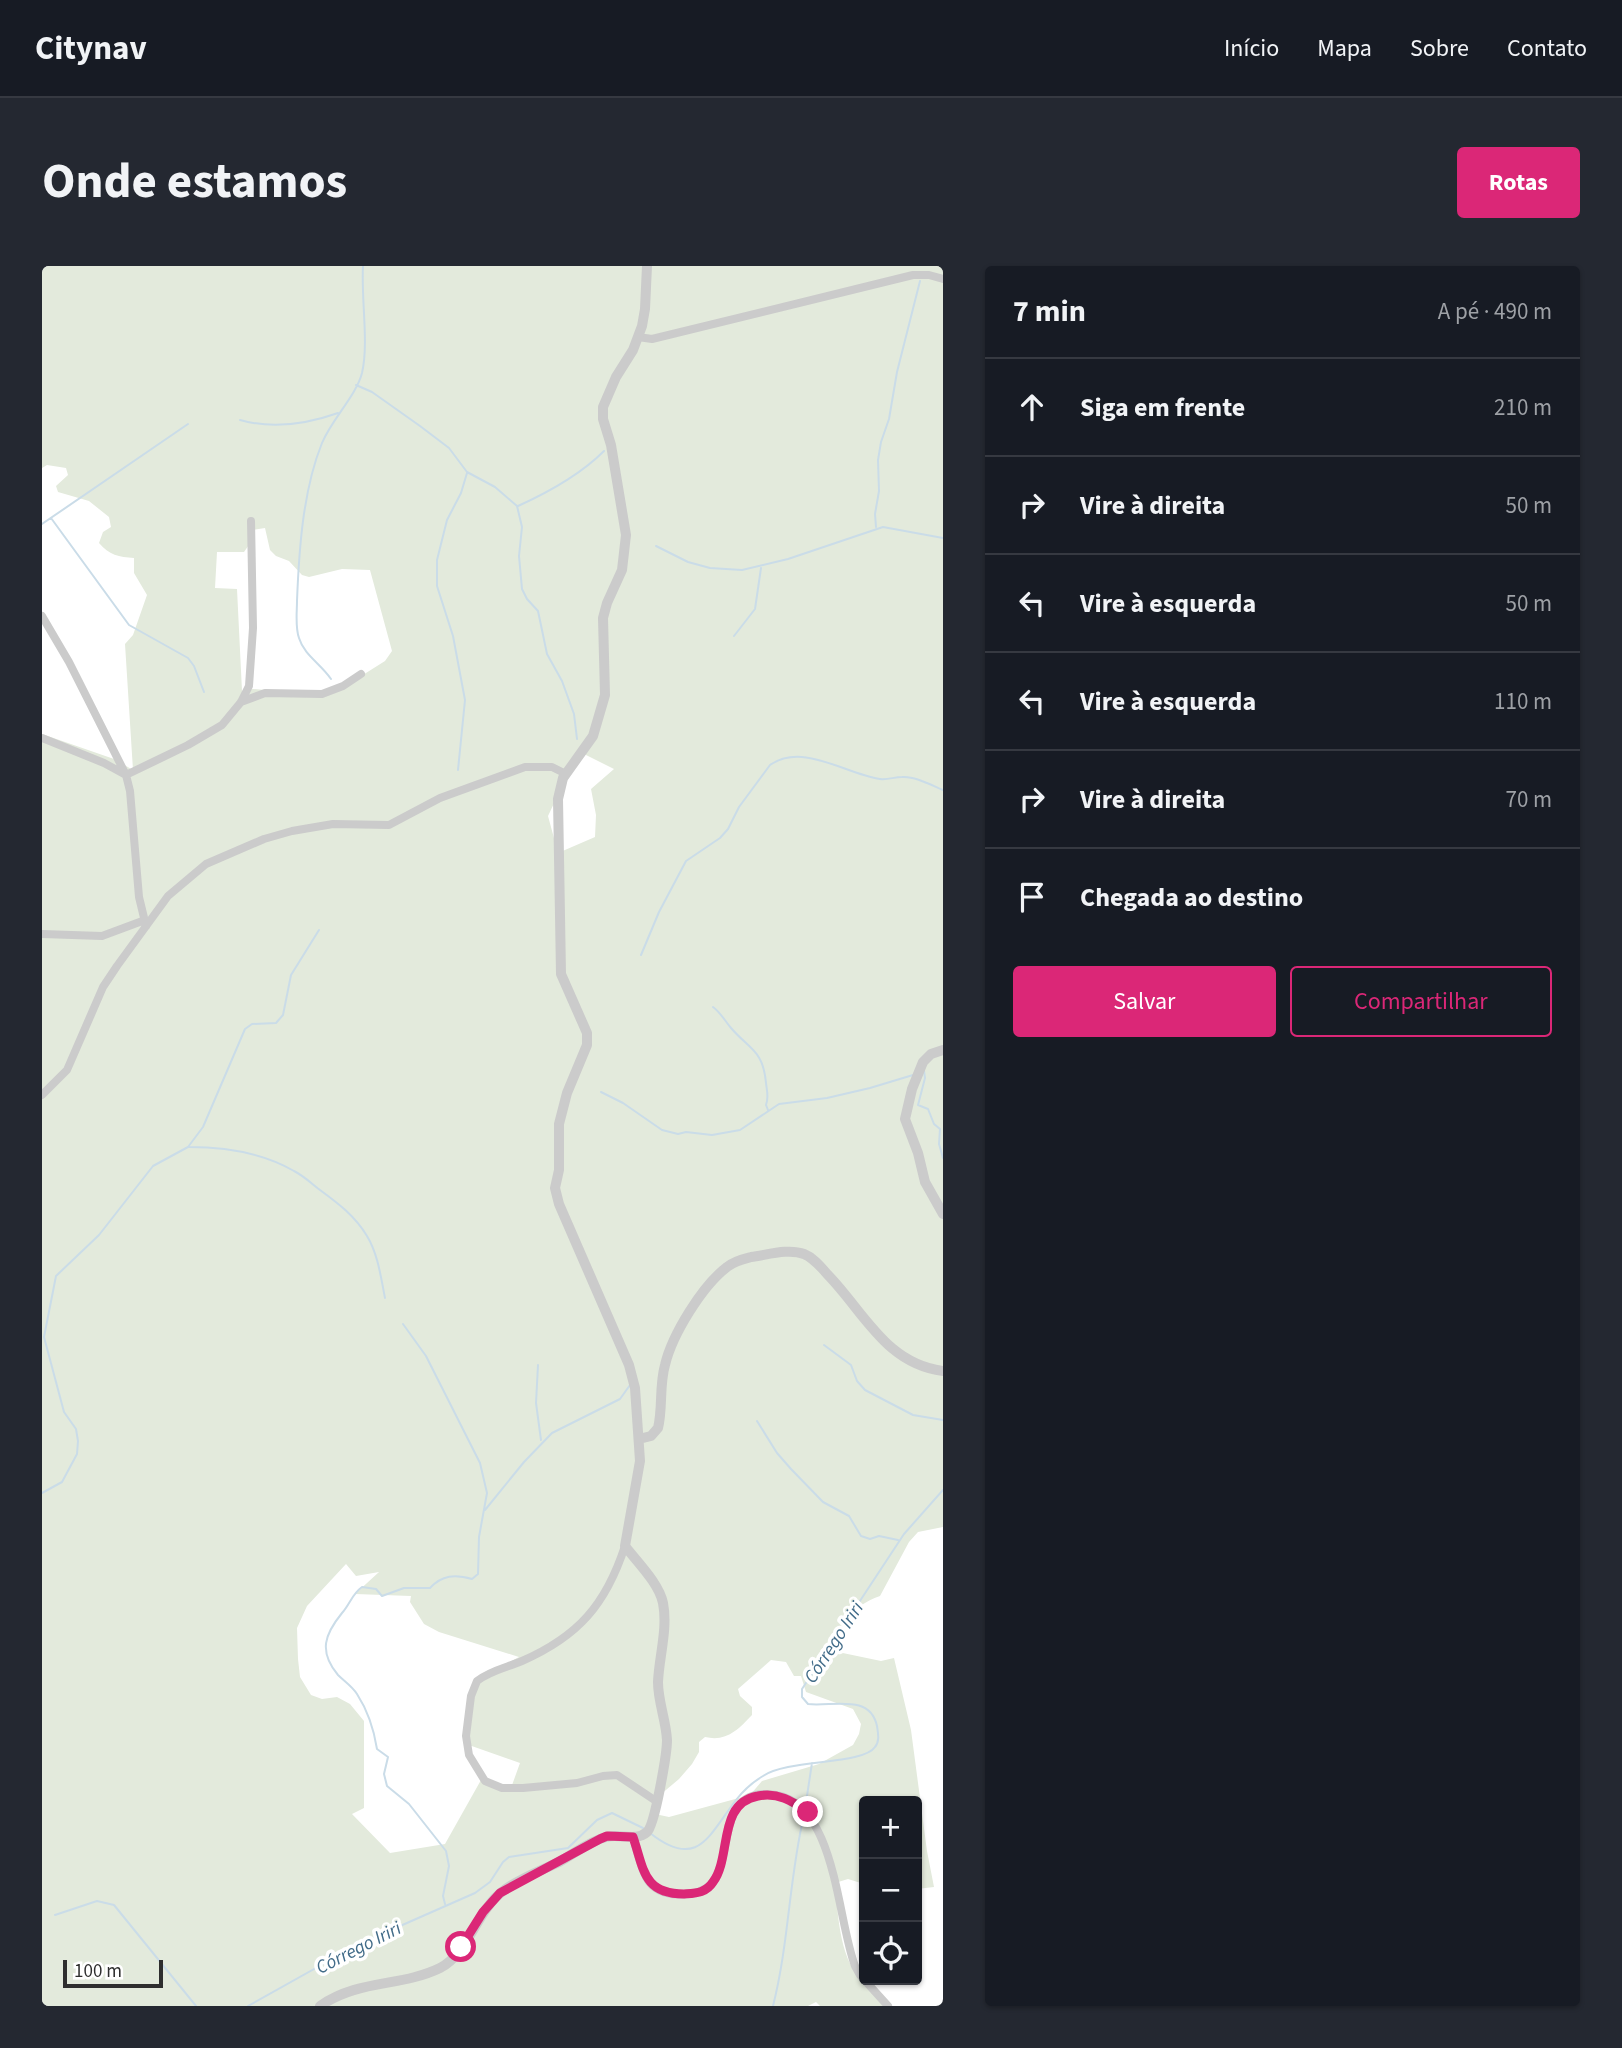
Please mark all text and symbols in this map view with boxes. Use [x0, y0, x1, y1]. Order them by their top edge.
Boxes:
text: Citynav [35, 25, 147, 72]
text: Início [1224, 31, 1279, 66]
text: Mapa [1317, 31, 1372, 66]
text: Sobre [1410, 31, 1469, 66]
text: Contato [1507, 31, 1587, 66]
text: Onde estamos [42, 147, 347, 217]
button: Rotas [1457, 147, 1580, 218]
text: 7 min [1013, 290, 1086, 333]
text: A pé · 490 m [1438, 295, 1552, 328]
icon: ahead [1013, 388, 1051, 426]
text: Siga em frente [1080, 389, 1245, 426]
text: 210 m [1494, 391, 1552, 424]
icon: right [1013, 486, 1051, 524]
text: Vire à direita [1080, 487, 1225, 524]
text: 50 m [1505, 489, 1552, 522]
icon: left [1013, 584, 1051, 622]
text: Vire à esquerda [1080, 585, 1256, 622]
text: 50 m [1505, 587, 1552, 620]
icon: left [1013, 682, 1051, 720]
text: Vire à esquerda [1080, 683, 1256, 720]
text: 110 m [1494, 685, 1552, 718]
icon: right [1013, 780, 1051, 818]
text: Vire à direita [1080, 781, 1225, 818]
text: 70 m [1505, 783, 1552, 816]
icon: arrive [1013, 878, 1051, 916]
text: Chegada ao destino [1080, 879, 1303, 916]
button: Salvar [1013, 966, 1276, 1037]
button: Compartilhar [1290, 966, 1552, 1037]
water label: Córrego Iriri [798, 1596, 871, 1689]
route end [792, 1796, 823, 1827]
map controls [859, 1796, 922, 1985]
button: + [859, 1796, 922, 1859]
button: − [859, 1859, 922, 1922]
water label: Córrego Iriri [311, 1915, 406, 1981]
button: locate [859, 1922, 922, 1985]
route start [445, 1931, 476, 1962]
scale bar [63, 1957, 163, 1989]
text: 100 m [74, 1958, 122, 1985]

